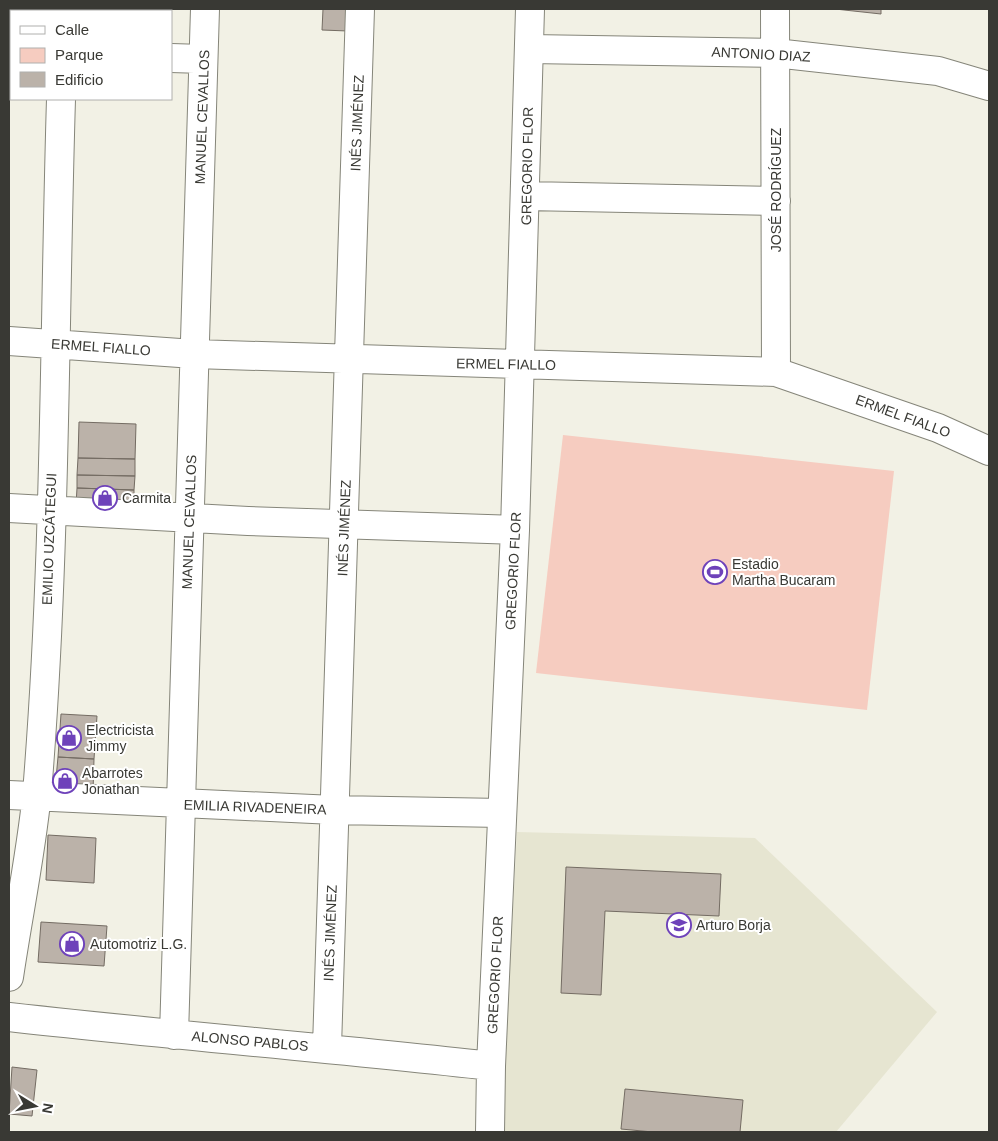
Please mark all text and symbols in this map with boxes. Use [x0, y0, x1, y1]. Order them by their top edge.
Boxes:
legend [10, 10, 172, 100]
text: Calle [55, 21, 89, 38]
street label: ANTONIO DIAZ [711, 43, 811, 65]
text: Parque [55, 46, 103, 63]
street label: MANUEL CEVALLOS [192, 49, 212, 185]
text: Edificio [55, 71, 103, 88]
street label: INÉS JIMÉNEZ [347, 74, 367, 171]
street label: GREGORIO FLOR [518, 107, 536, 225]
street label: JOSÉ RODRÍGUEZ [768, 127, 784, 252]
street label: ERMEL FIALLO [51, 336, 151, 358]
street label: ERMEL FIALLO [456, 355, 556, 373]
street label: ERMEL FIALLO [853, 391, 953, 441]
street label: MANUEL CEVALLOS [179, 454, 199, 590]
street label: EMILIO UZCÁTEGUI [39, 473, 59, 605]
street label: INÉS JIMÉNEZ [334, 479, 354, 576]
shop icon: Carmita [92, 485, 118, 511]
place label: Carmita [122, 490, 171, 506]
street label: GREGORIO FLOR [502, 512, 524, 630]
place label: Estadio Martha Bucaram [732, 556, 835, 588]
sports icon: Estadio Martha Bucaram [702, 559, 728, 585]
place label: Electricista Jimmy [86, 722, 154, 754]
shop icon: Electricista Jimmy [56, 725, 82, 751]
place label: Abarrotes Jonathan [82, 765, 143, 797]
shop icon: Abarrotes Jonathan [52, 768, 78, 794]
street label: EMILIA RIVADENEIRA [183, 797, 327, 818]
street label: INÉS JIMÉNEZ [320, 884, 340, 981]
school or university icon: Arturo Borja [666, 912, 692, 938]
street label: GREGORIO FLOR [484, 916, 506, 1034]
place label: Arturo Borja [696, 917, 771, 933]
shop icon: Automotriz L.G. [59, 931, 85, 957]
place label: Automotriz L.G. [90, 936, 187, 952]
street label: ALONSO PABLOS [191, 1028, 309, 1054]
north arrow [10, 1081, 60, 1131]
text: N [39, 1102, 57, 1115]

